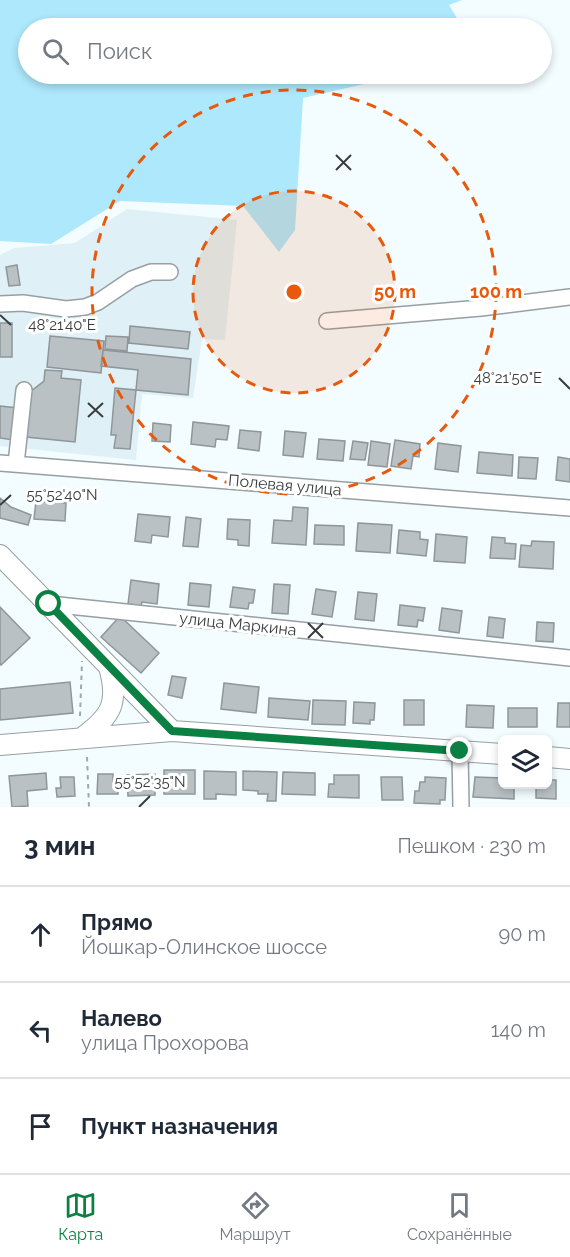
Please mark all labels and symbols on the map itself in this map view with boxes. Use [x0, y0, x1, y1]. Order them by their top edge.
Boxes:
text: 50 m [374, 281, 416, 302]
text: 100 m [470, 281, 522, 302]
centre of rings [284, 282, 304, 302]
text: 48°21'40"E [28, 316, 96, 334]
text: 48°21'50"E [474, 369, 542, 387]
street label: Полевая улица [227, 471, 343, 499]
text: 55°52'40"N [26, 486, 98, 504]
route start [35, 590, 61, 616]
street label: улица Маркина [178, 608, 298, 640]
route end [446, 737, 472, 763]
text: 55°52'35"N [114, 773, 186, 791]

